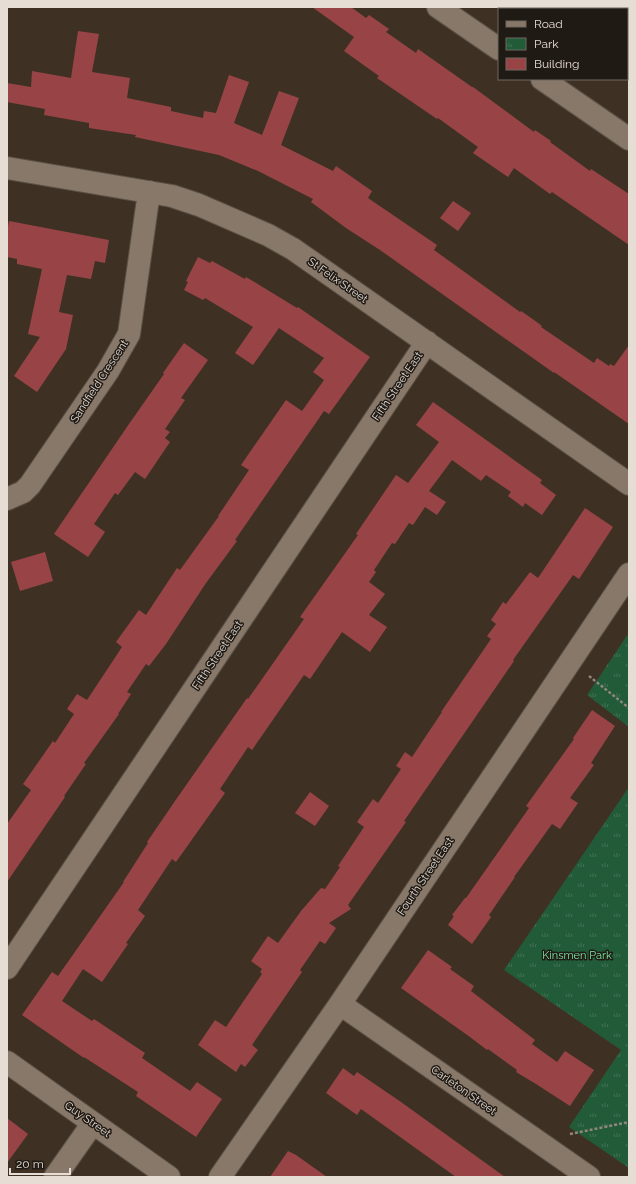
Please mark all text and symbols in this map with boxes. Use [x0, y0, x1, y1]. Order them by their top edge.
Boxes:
legend [498, 8, 628, 80]
text: Road [534, 17, 563, 31]
text: Park [534, 37, 559, 51]
text: Building [534, 57, 580, 71]
street label: St Felix Street [305, 255, 370, 306]
street label: Sandfield Crescent [68, 337, 131, 425]
street label: Fifth Street East [370, 349, 425, 423]
street label: Fifth Street East [190, 618, 245, 692]
street label: Fourth Street East [395, 835, 456, 918]
park label: Kinsmen Park [542, 949, 612, 962]
street label: Carleton Street [429, 1063, 499, 1118]
street label: Guy Street [62, 1099, 114, 1140]
scale bar [10, 1150, 70, 1176]
text: 20 m [16, 1157, 44, 1171]

